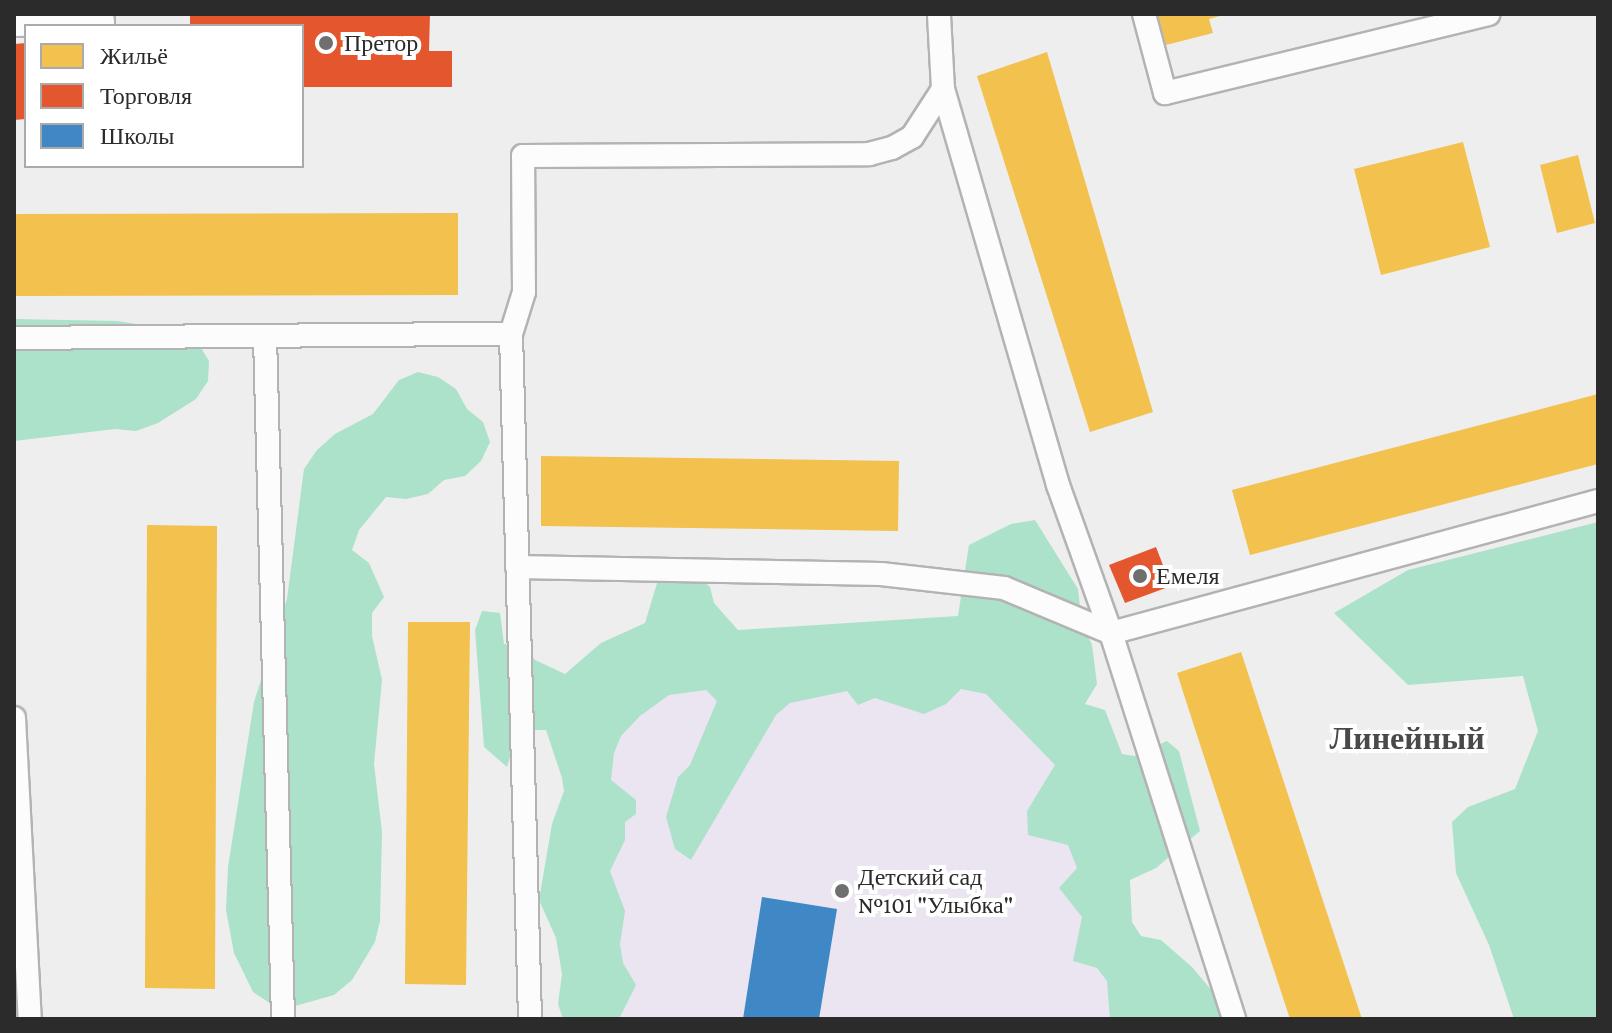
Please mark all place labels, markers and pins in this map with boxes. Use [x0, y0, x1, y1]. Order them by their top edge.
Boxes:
place label: Претор [344, 29, 418, 57]
marker: Претор [315, 32, 337, 54]
place label: Емеля [1156, 562, 1220, 590]
marker: Емеля [1131, 567, 1149, 585]
place label: Детский сад №101 "Улыбка" [858, 863, 1013, 919]
marker: Детский сад №101 "Улыбка" [833, 882, 851, 900]

